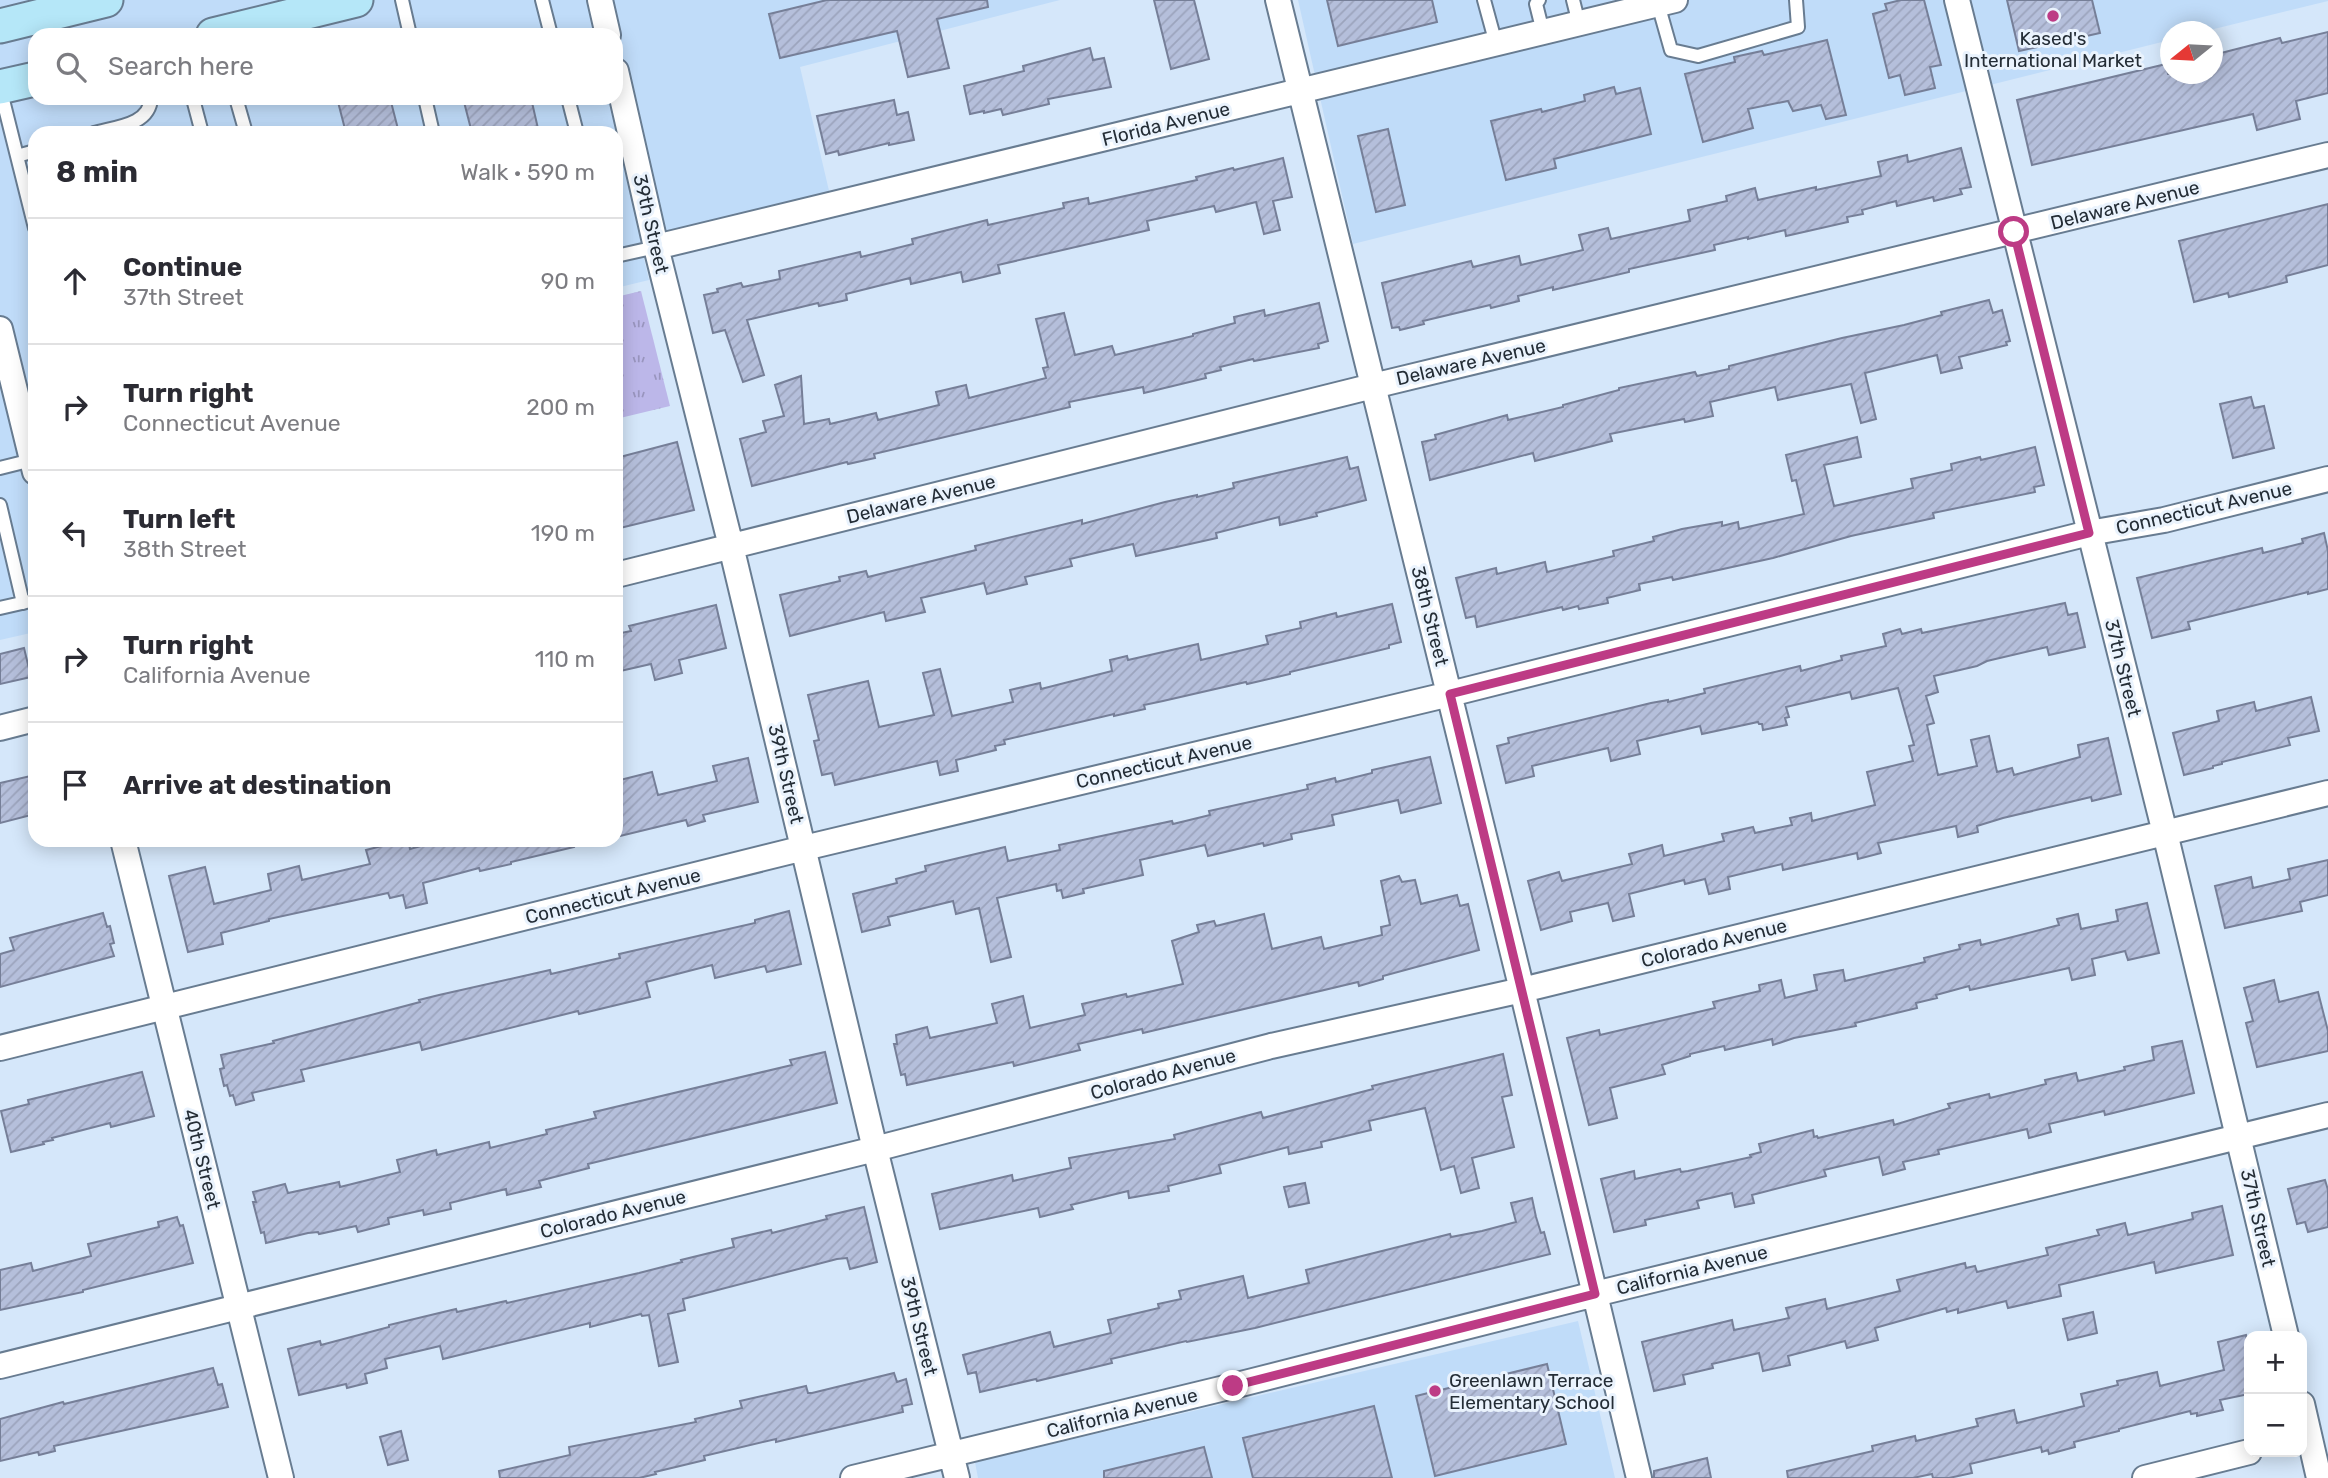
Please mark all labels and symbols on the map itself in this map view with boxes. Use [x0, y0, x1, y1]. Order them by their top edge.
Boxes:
marker: Kased's International Market [2045, 8, 2061, 24]
north arrow [2160, 21, 2223, 84]
place label: Kased's International Market [1964, 27, 2143, 72]
street label: Florida Avenue [1100, 97, 1232, 151]
street label: 39th Street [628, 172, 674, 276]
street label: Delaware Avenue [2048, 175, 2202, 235]
route start [1998, 216, 2029, 247]
street label: Delaware Avenue [1394, 334, 1548, 390]
street label: Delaware Avenue [844, 469, 998, 529]
street label: Connecticut Avenue [2114, 477, 2294, 539]
street label: 38th Street [1406, 564, 1454, 669]
street label: 37th Street [2100, 617, 2146, 720]
street label: 39th Street [763, 722, 809, 826]
street label: Connecticut Avenue [1074, 731, 1254, 793]
street label: Connecticut Avenue [523, 863, 703, 929]
street label: Colorado Avenue [1639, 914, 1789, 972]
street label: Colorado Avenue [1088, 1044, 1238, 1104]
street label: 40th Street [178, 1107, 226, 1212]
street label: 37th Street [2236, 1167, 2281, 1270]
street label: Colorado Avenue [538, 1185, 688, 1243]
street label: California Avenue [1614, 1240, 1770, 1300]
street label: 39th Street [896, 1274, 943, 1378]
place label: Greenlawn Terrace Elementary School [1449, 1369, 1615, 1414]
route end [1217, 1370, 1248, 1401]
street label: California Avenue [1044, 1383, 1200, 1443]
marker: Greenlawn Terrace Elementary School [1427, 1383, 1443, 1399]

